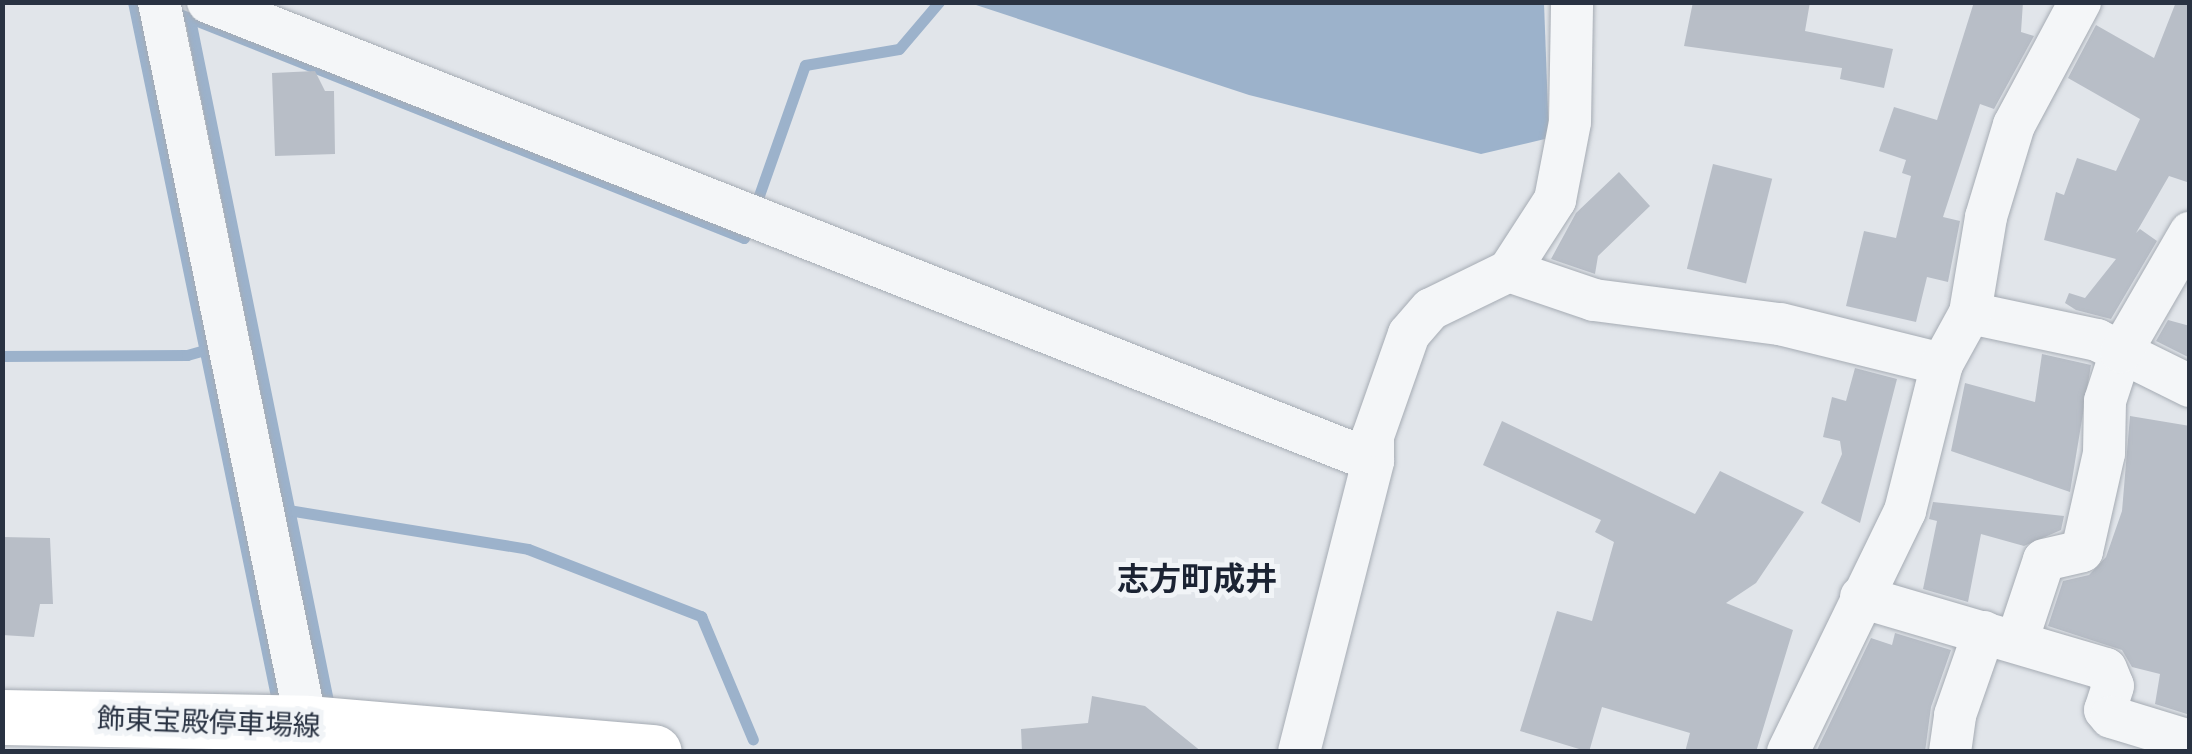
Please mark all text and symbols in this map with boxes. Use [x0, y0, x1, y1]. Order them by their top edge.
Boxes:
district label: 志方町成井 [1117, 560, 1277, 598]
street label: 飾東宝殿停車場線 [96, 701, 322, 743]

